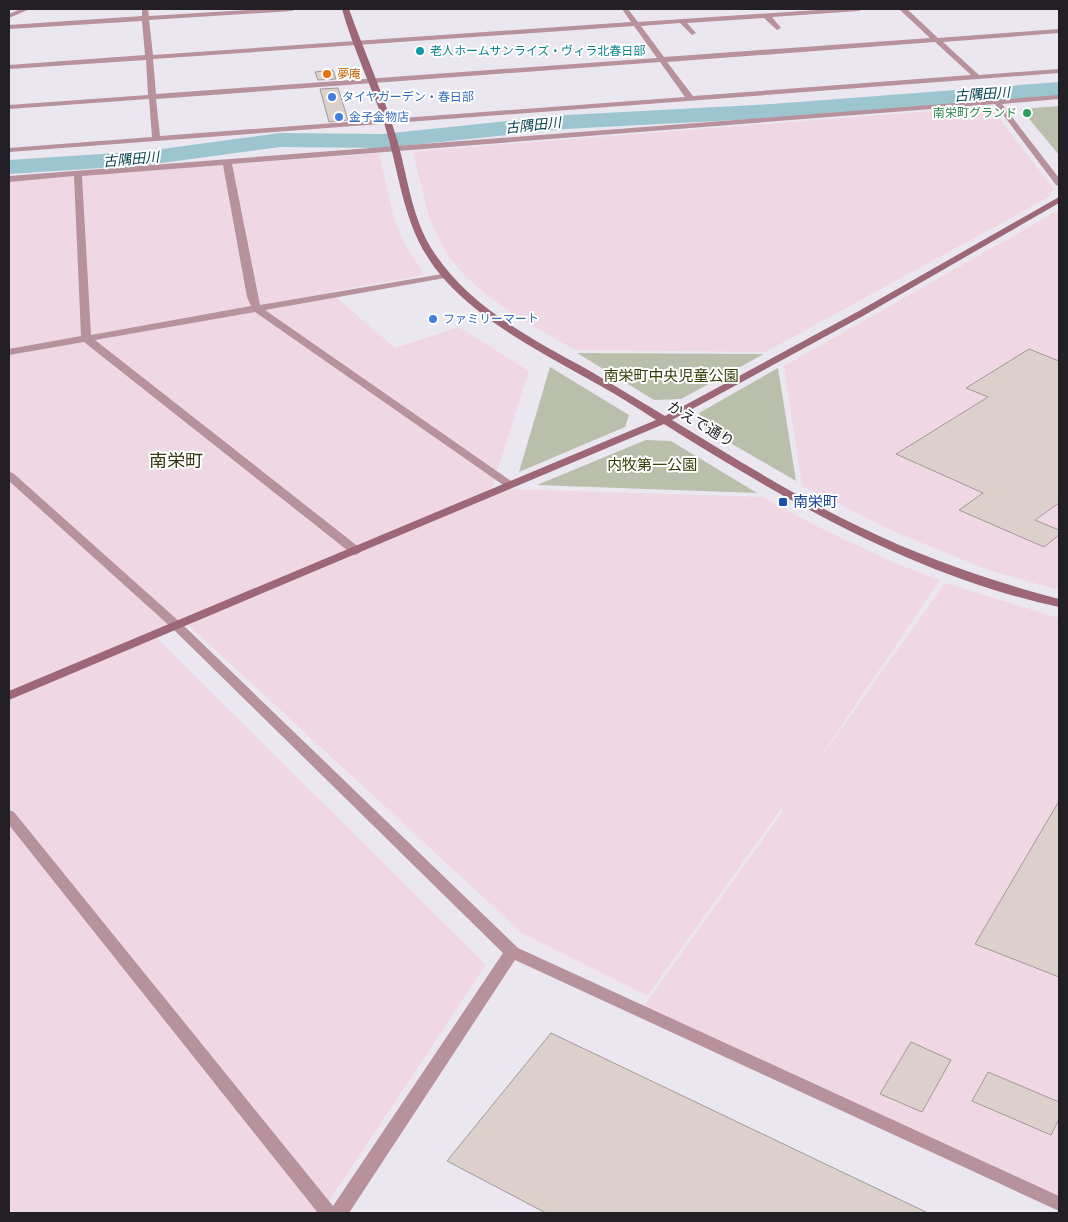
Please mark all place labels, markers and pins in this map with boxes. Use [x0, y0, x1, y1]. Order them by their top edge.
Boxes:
place label: 老人ホームサンライズ・ヴィラ北春日部 [430, 44, 645, 58]
marker: 老人ホームサンライズ・ヴィラ北春日部 [414, 45, 426, 57]
place label: 夢庵 [337, 67, 361, 81]
marker: 夢庵 [321, 68, 333, 80]
place label: タイヤガーデン・春日部 [342, 90, 474, 104]
marker: タイヤガーデン・春日部 [326, 91, 338, 103]
place label: 南栄町グランド [933, 106, 1017, 120]
marker: 南栄町グランド [1021, 107, 1033, 119]
place label: 金子金物店 [349, 110, 409, 124]
marker: 金子金物店 [333, 111, 345, 123]
place label: ファミリーマート [443, 312, 539, 326]
marker: ファミリーマート [427, 313, 439, 325]
place label: 南栄町 [793, 493, 838, 511]
marker: 南栄町 [777, 496, 789, 508]

